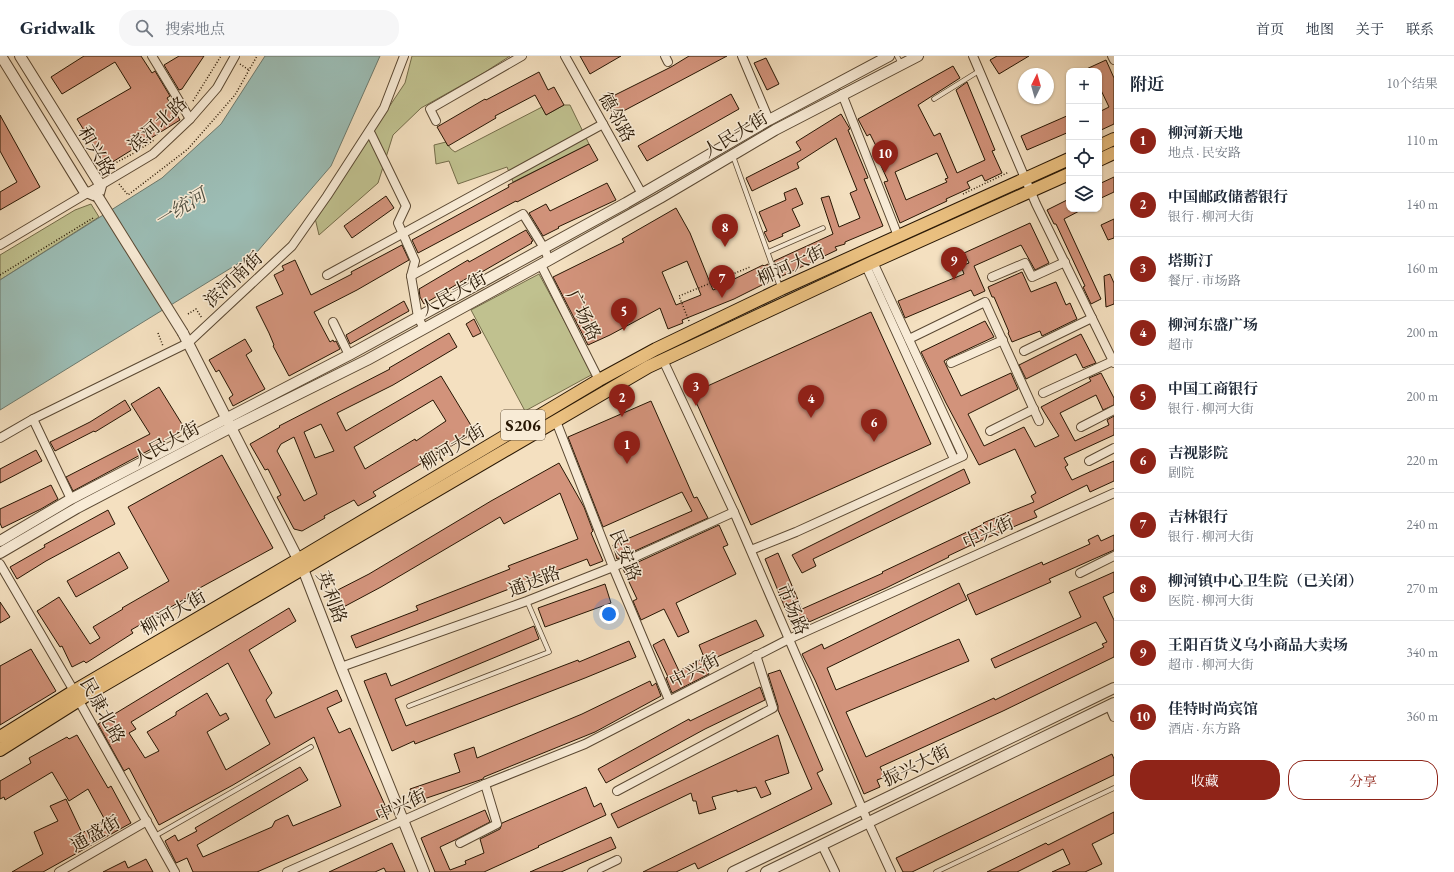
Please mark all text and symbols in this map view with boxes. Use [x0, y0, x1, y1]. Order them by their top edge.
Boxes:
search box [119, 10, 399, 46]
text: Gridwalk [20, 15, 95, 40]
icon: search [133, 17, 155, 39]
text: 搜索地点 [165, 19, 225, 38]
text: 首页 [1256, 20, 1284, 38]
text: 地图 [1306, 20, 1334, 38]
text: 关于 [1356, 20, 1384, 38]
text: 联系 [1406, 20, 1434, 38]
north arrow [1018, 68, 1054, 104]
map controls [1066, 68, 1102, 212]
button: + [1066, 68, 1102, 104]
text: 附近 [1130, 73, 1164, 95]
text: 10个结果 [1387, 75, 1438, 92]
street label: 德邻路 [594, 88, 640, 146]
street label: 滨河北路 [123, 91, 191, 157]
button: − [1066, 104, 1102, 140]
street label: 人民大街 [698, 106, 772, 162]
street label: 和兴路 [74, 122, 120, 180]
text: 柳河新天地 [1168, 123, 1243, 142]
text: 1 [1140, 132, 1146, 149]
text: 110 m [1407, 132, 1438, 149]
pin: 10 [872, 140, 898, 173]
button: locate [1066, 140, 1102, 176]
text: 地点 · 民安路 [1168, 144, 1241, 161]
button: layers [1066, 176, 1102, 212]
water label: 一统河 [149, 181, 213, 233]
text: 中国邮政储蓄银行 [1168, 187, 1288, 206]
text: 2 [1140, 196, 1146, 213]
text: 140 m [1407, 196, 1438, 213]
text: 银行 · 柳河大街 [1168, 208, 1254, 225]
pin: 8 [712, 214, 738, 247]
street label: 柳河大街 [753, 240, 829, 290]
street label: 滨河南街 [199, 246, 267, 312]
pin: 9 [941, 247, 967, 280]
text: 塔斯汀 [1168, 251, 1213, 270]
text: 3 [1140, 260, 1146, 277]
text: 160 m [1407, 260, 1438, 277]
pin: 7 [709, 265, 735, 298]
street label: 人民大街 [416, 266, 490, 320]
text: 餐厅 · 市场路 [1168, 272, 1241, 289]
street label: 广场路 [561, 286, 607, 344]
pin: 5 [611, 298, 637, 331]
text: 柳河东盛广场 [1168, 315, 1258, 334]
text: 4 [1140, 324, 1146, 341]
text: 200 m [1407, 324, 1438, 341]
text: 超市 [1168, 336, 1194, 353]
pin: 3 [683, 373, 709, 406]
text: 中国工商银行 [1168, 379, 1258, 398]
pin: 2 [609, 384, 635, 417]
pin: 4 [798, 385, 824, 418]
text: 5 [1140, 388, 1146, 405]
text: 200 m [1407, 388, 1438, 405]
text: 银行 · 柳河大街 [1168, 400, 1254, 417]
pin: 6 [861, 409, 887, 442]
road number: S206 [501, 410, 545, 440]
street label: 人民大街 [129, 416, 203, 470]
street label: 柳河大街 [415, 419, 489, 475]
pin: 1 [614, 431, 640, 464]
text: 吉视影院 [1168, 443, 1228, 462]
text: 6 [1140, 452, 1146, 469]
text: 220 m [1407, 452, 1438, 469]
text: 剧院 [1168, 464, 1194, 481]
text: 吉林银行 [1168, 507, 1228, 526]
street label: 中兴街 [959, 511, 1017, 553]
text: 7 [1140, 516, 1146, 533]
text: 240 m [1407, 516, 1438, 533]
street label: 民安路 [605, 526, 647, 584]
text: 银行 · 柳河大街 [1168, 528, 1254, 545]
street label: 通达路 [505, 561, 563, 601]
street label: 英利路 [312, 568, 352, 626]
text: 柳河镇中心卫生院（已关闭） [1168, 571, 1363, 590]
street label: 市场路 [772, 580, 814, 638]
text: 8 [1140, 580, 1146, 597]
text: 270 m [1407, 580, 1438, 597]
street label: 柳河大街 [136, 584, 210, 640]
text: 医院 · 柳河大街 [1168, 592, 1254, 609]
your location [599, 604, 619, 624]
text: 王阳百货义乌小商品大卖场 [1168, 635, 1348, 654]
text: 9 [1140, 644, 1146, 661]
text: 340 m [1407, 644, 1438, 661]
street label: 中兴街 [665, 647, 723, 693]
text: 超市 · 柳河大街 [1168, 656, 1254, 673]
street label: 民康北路 [75, 673, 131, 747]
text: 佳特时尚宾馆 [1168, 699, 1258, 718]
text: 10 [1136, 708, 1150, 725]
text: 360 m [1407, 708, 1438, 725]
text: 酒店 · 东方路 [1168, 720, 1241, 737]
street label: 振兴大街 [879, 739, 953, 791]
button: 收藏 [1130, 760, 1280, 800]
button: 分享 [1288, 760, 1438, 800]
street label: 中兴街 [372, 784, 430, 826]
street label: 通盛街 [66, 810, 124, 856]

